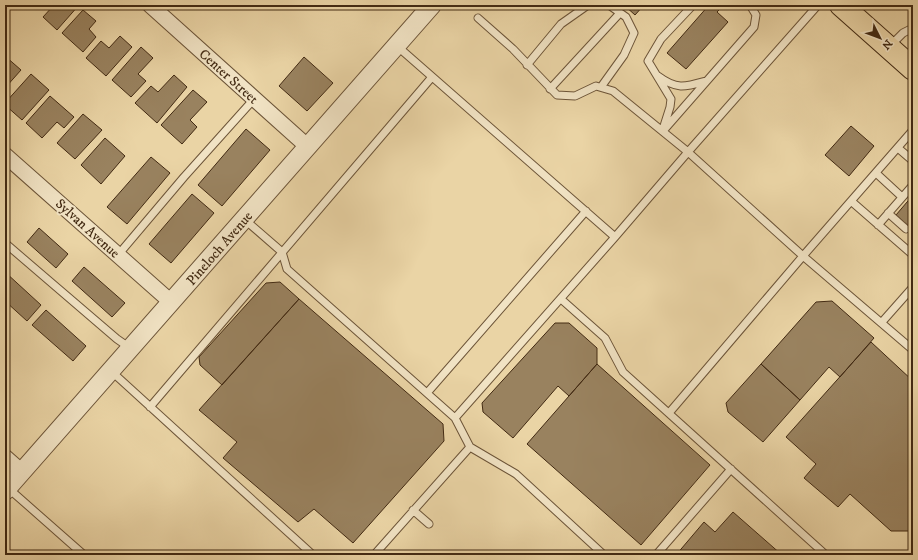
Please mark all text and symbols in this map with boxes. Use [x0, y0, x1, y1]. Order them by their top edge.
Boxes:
north arrow [860, 18, 900, 58]
text: N [878, 36, 895, 52]
street label: Center Street [195, 45, 262, 109]
street label: Sylvan Avenue [51, 195, 123, 262]
street label: Pineloch Avenue [183, 208, 257, 289]

